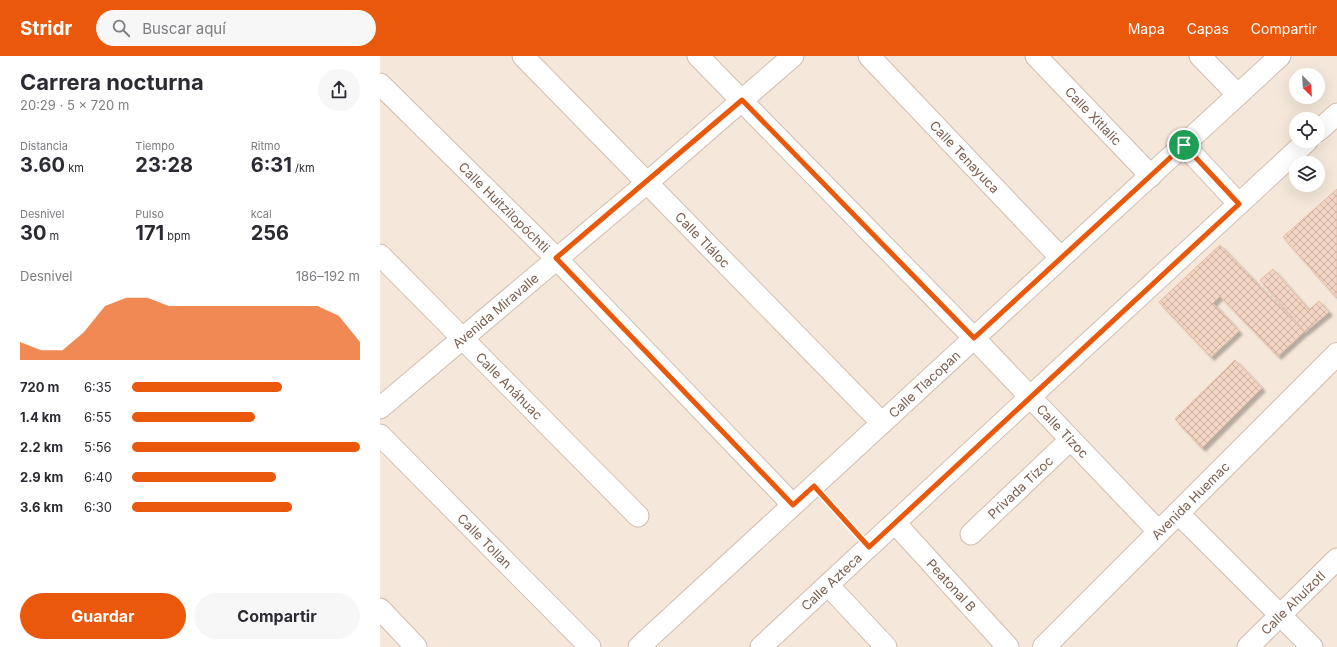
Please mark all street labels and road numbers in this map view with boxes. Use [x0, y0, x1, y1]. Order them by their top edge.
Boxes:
street label: Calle Xitlalic [1062, 83, 1125, 148]
street label: Calle Tenayuca [927, 117, 1003, 196]
street label: Calle Huitzilopóchtli [455, 158, 553, 256]
street label: Calle Tláloc [672, 209, 733, 271]
street label: Avenida Miravalle [449, 270, 542, 352]
street label: Calle Tlacopan [885, 347, 963, 421]
street label: Calle Anáhuac [473, 349, 546, 423]
street label: Calle Tízoc [1033, 401, 1092, 461]
street label: Privada Tízoc [984, 453, 1056, 522]
street label: Avenida Huemac [1148, 458, 1233, 543]
street label: Calle Tollan [454, 510, 515, 572]
street label: Calle Azteca [798, 550, 865, 614]
street label: Peatonal B [924, 555, 980, 615]
street label: Calle Ahuízotl [1257, 567, 1328, 638]

